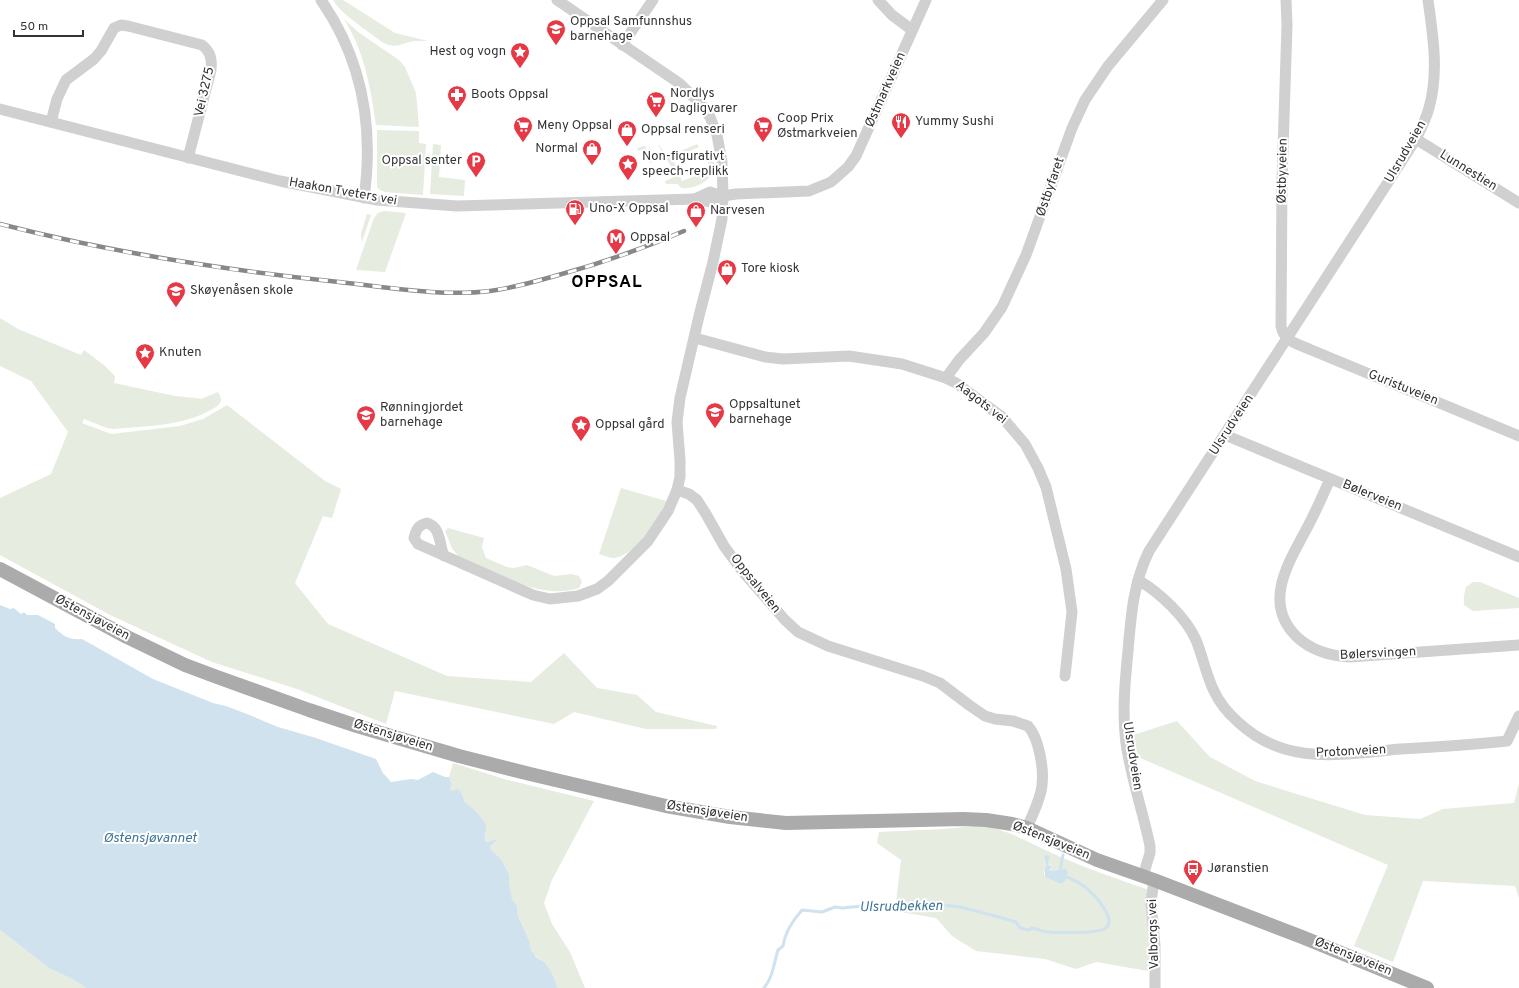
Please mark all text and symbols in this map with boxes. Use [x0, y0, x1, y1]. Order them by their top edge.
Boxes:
scale bar [14, 12, 83, 38]
place label: Oppsal Samfunnshus barnehage [570, 14, 692, 45]
school or university icon: Oppsal Samfunnshus barnehage [545, 18, 567, 46]
text: 50 m [20, 19, 48, 35]
place icon: Hest og vogn [509, 41, 531, 69]
place label: Hest og vogn [429, 44, 506, 60]
street label: Østmarkveien [862, 50, 910, 130]
street label: Vei 3275 [191, 65, 219, 119]
pharmacy icon: Boots Oppsal [446, 84, 468, 112]
place label: Nordlys Dagligvarer [670, 86, 737, 117]
place label: Boots Oppsal [471, 87, 548, 103]
supermarket icon: Nordlys Dagligvarer [645, 90, 667, 118]
place label: Coop Prix Østmarkveien [777, 111, 858, 142]
restaurant icon: Yummy Sushi [890, 111, 912, 139]
place label: Yummy Sushi [915, 114, 994, 130]
supermarket icon: Meny Oppsal [512, 115, 534, 143]
supermarket icon: Coop Prix Østmarkveien [752, 115, 774, 143]
place label: Meny Oppsal [537, 118, 612, 134]
street label: Ulsrudveien [1382, 118, 1430, 186]
shop icon: Oppsal renseri [616, 119, 638, 147]
place label: Oppsal renseri [641, 122, 725, 138]
shop icon: Normal [581, 138, 603, 166]
street label: Østbyveien [1274, 138, 1292, 204]
place label: Normal [535, 141, 578, 157]
street label: Lunnestien [1436, 147, 1500, 195]
place label: Non-figurativt speech-replikk [642, 149, 729, 180]
parking icon: Oppsal senter [465, 150, 487, 178]
place label: Oppsal senter [382, 153, 462, 169]
place icon: Non-figurativt speech-replikk [617, 153, 639, 181]
street label: Østbyfaret [1033, 155, 1069, 219]
street label: Haakon Tveters vei [288, 175, 398, 209]
fuel station icon: Uno-X Oppsal [564, 198, 586, 226]
shop icon: Narvesen [685, 200, 707, 228]
place label: Uno-X Oppsal [589, 201, 669, 217]
place label: Narvesen [710, 203, 765, 219]
metro station icon: Oppsal [605, 227, 627, 255]
place label: Oppsal [630, 230, 670, 246]
shop icon: Tore kiosk [716, 258, 738, 286]
place label: Tore kiosk [741, 261, 800, 277]
district label: OPPSAL [571, 272, 643, 294]
school or university icon: Skøyenåsen skole [165, 280, 187, 308]
place label: Skøyenåsen skole [190, 283, 293, 299]
place icon: Knuten [134, 342, 156, 370]
place label: Knuten [159, 345, 201, 361]
street label: Guristuveien [1366, 367, 1440, 409]
street label: Aagots vei [952, 378, 1010, 428]
street label: Ulsrudveien [1206, 392, 1258, 458]
place label: Oppsaltunet barnehage [729, 397, 801, 428]
place label: Rønningjordet barnehage [380, 400, 463, 431]
school or university icon: Oppsaltunet barnehage [704, 401, 726, 429]
school or university icon: Rønningjordet barnehage [355, 404, 377, 432]
place icon: Oppsal gård [570, 414, 592, 442]
place label: Oppsal gård [595, 417, 665, 433]
street label: Bølerveien [1340, 477, 1404, 515]
street label: Oppsalveien [726, 551, 784, 617]
street label: Østensjøveien [52, 592, 132, 644]
street label: Bølersvingen [1339, 644, 1417, 664]
street label: Østensjøveien [351, 716, 435, 756]
street label: Ulsrudveien [1119, 721, 1145, 791]
street label: Protonveien [1315, 742, 1387, 762]
street label: Østensjøveien [665, 798, 749, 826]
street label: Østensjøveien [1010, 818, 1092, 864]
water label: Østensjøvannet [103, 830, 198, 847]
bus stop icon: Jøranstien [1182, 858, 1204, 886]
place label: Jøranstien [1207, 861, 1269, 877]
water label: Ulsrudbekken [859, 898, 943, 916]
street label: Valborgs vei [1145, 898, 1163, 970]
street label: Østensjøveien [1312, 934, 1394, 980]

